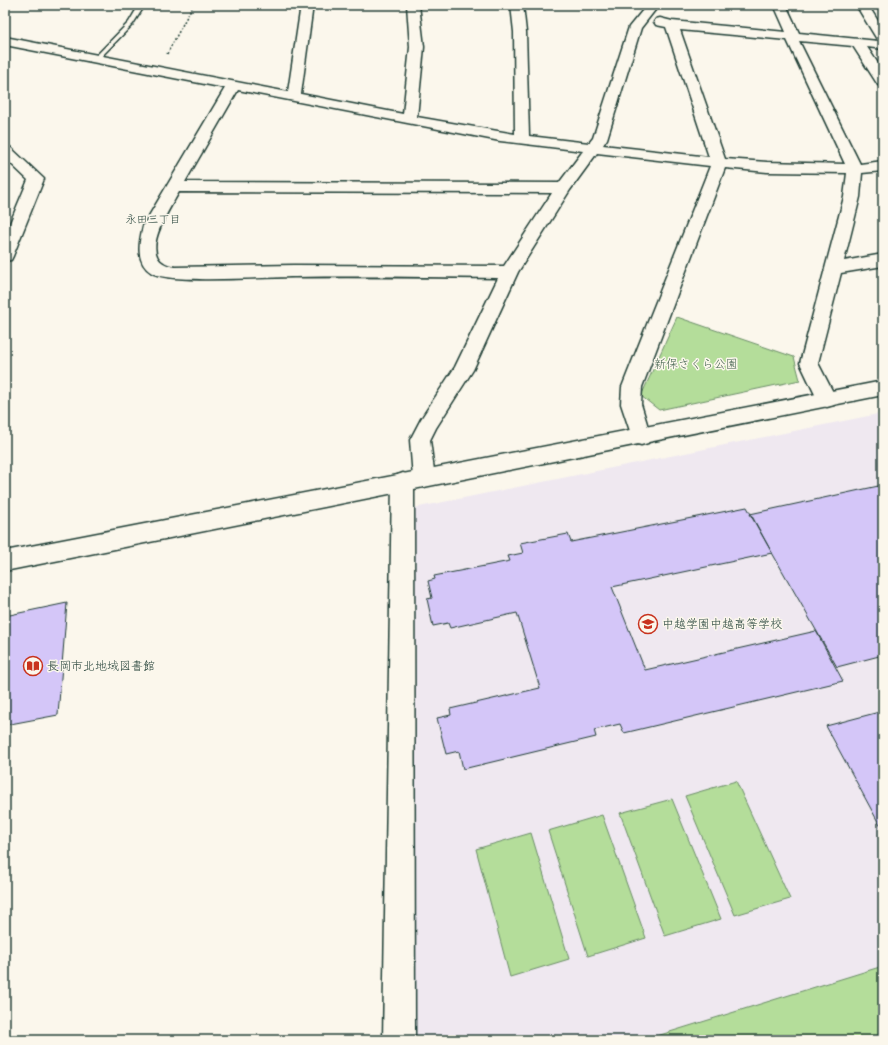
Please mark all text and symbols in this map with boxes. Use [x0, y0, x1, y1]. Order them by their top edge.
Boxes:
district label: 永田三丁目 [126, 214, 181, 227]
park label: 新保さくら公園 [654, 358, 738, 373]
school or university icon: 中越学園中越高等学校 [637, 613, 659, 635]
place label: 中越学園中越高等学校 [662, 618, 782, 633]
library icon: 長岡市北地域図書館 [22, 655, 44, 677]
place label: 長岡市北地域図書館 [47, 660, 155, 675]

